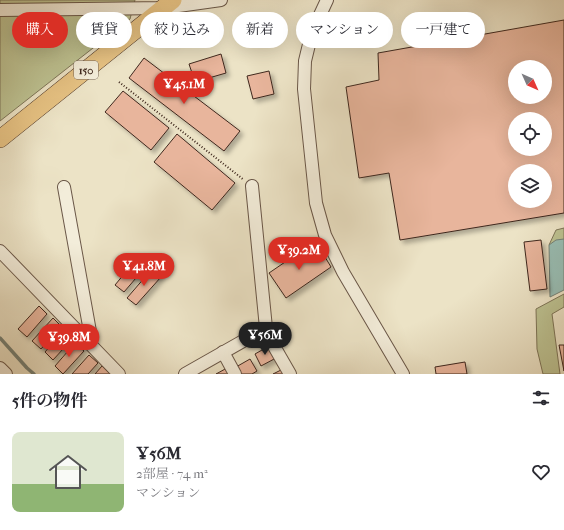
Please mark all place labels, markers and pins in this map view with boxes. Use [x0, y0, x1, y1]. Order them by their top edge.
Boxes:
pin: ¥45.1M [151, 71, 217, 105]
pin: ¥39.2M [266, 237, 332, 271]
pin: ¥41.8M [111, 253, 177, 287]
pin: ¥56M [241, 322, 289, 356]
pin: ¥39.8M [36, 324, 102, 358]

